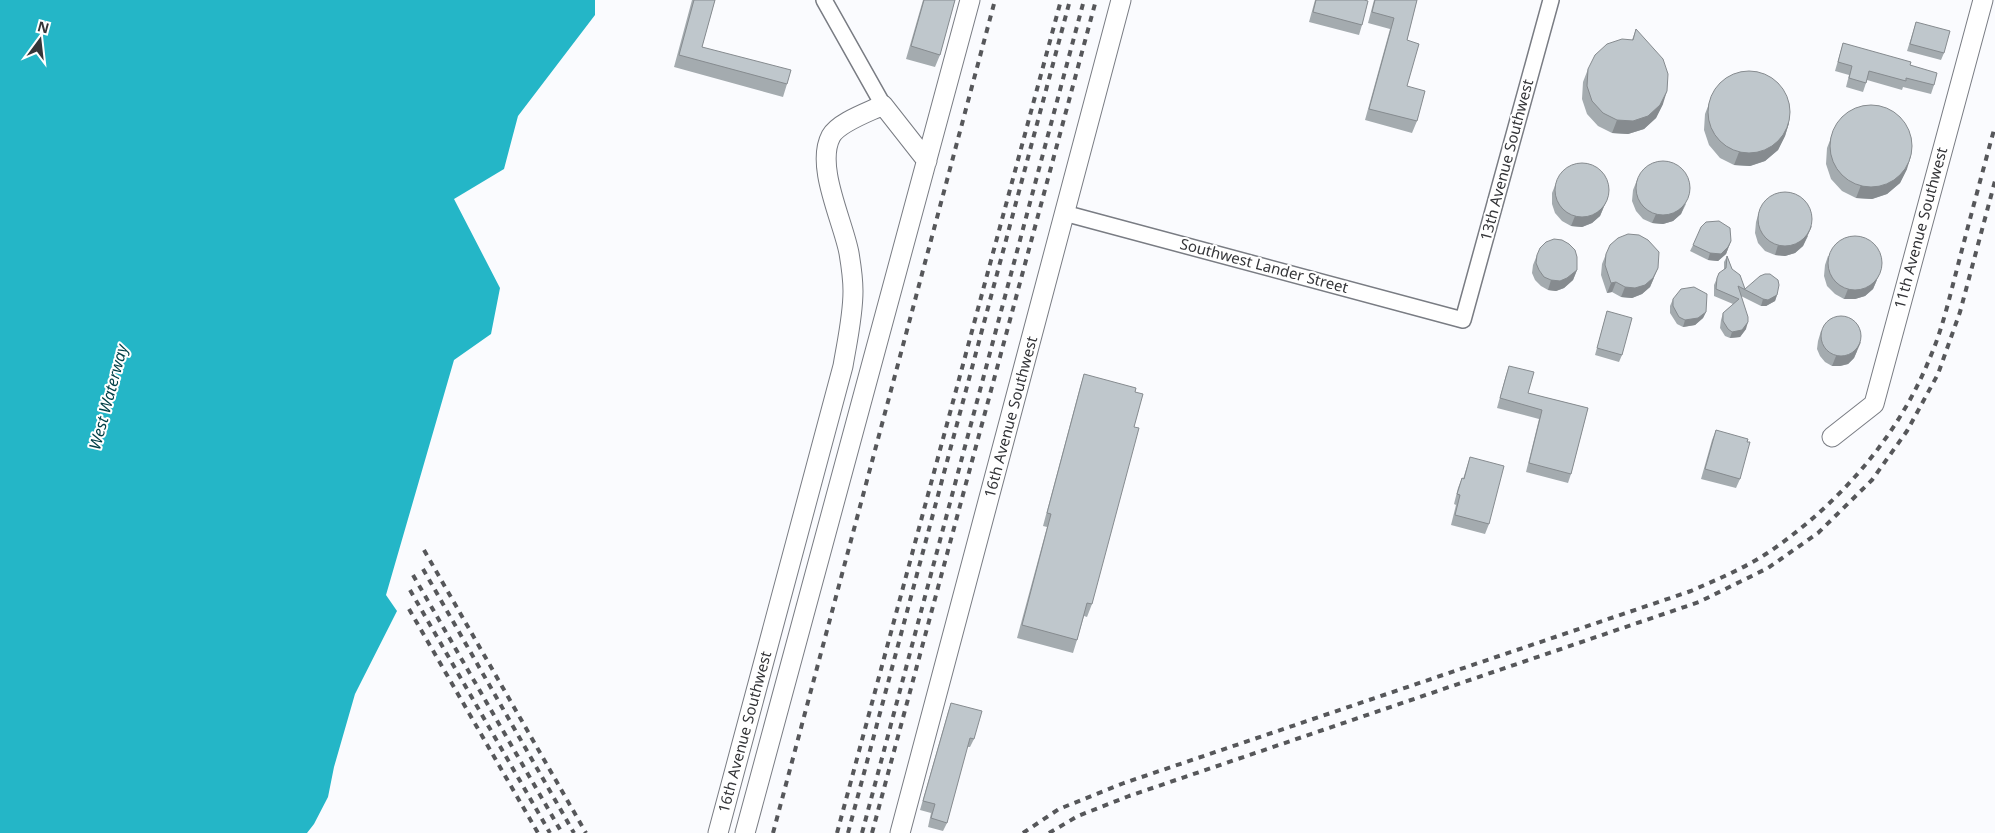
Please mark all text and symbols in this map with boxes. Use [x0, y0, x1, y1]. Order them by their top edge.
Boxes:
north arrow [15, 15, 65, 65]
text: N [36, 16, 51, 38]
street label: 13th Avenue Southwest [1475, 76, 1537, 243]
street label: 11th Avenue Southwest [1889, 144, 1951, 311]
street label: Southwest Lander Street [1178, 233, 1351, 297]
street label: 16th Avenue Southwest [979, 333, 1041, 500]
water label: West Waterway [83, 341, 133, 452]
street label: 16th Avenue Southwest [713, 648, 775, 815]

